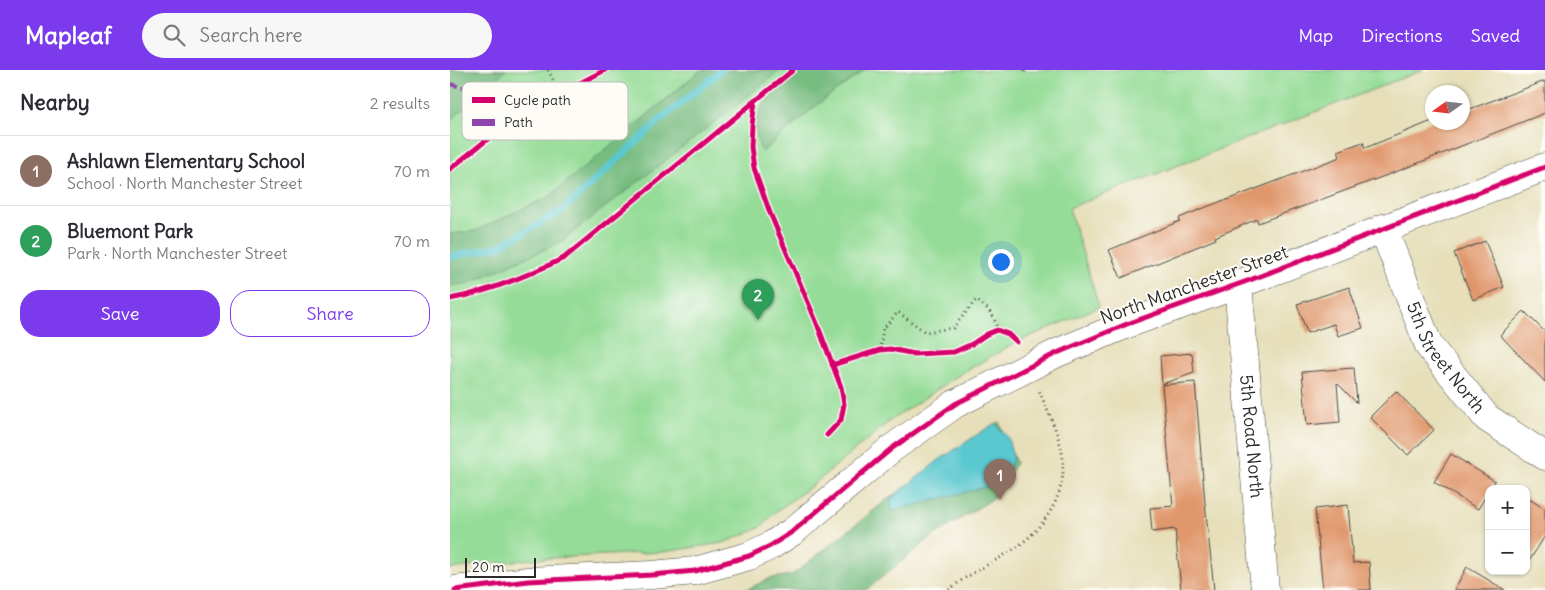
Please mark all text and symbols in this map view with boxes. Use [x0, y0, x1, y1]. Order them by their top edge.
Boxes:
search box [142, 13, 492, 58]
text: Mapleaf [25, 20, 112, 50]
icon: search [160, 21, 188, 49]
text: Search here [200, 23, 303, 47]
text: Map [1298, 24, 1333, 47]
text: Directions [1361, 24, 1443, 47]
text: Saved [1471, 24, 1520, 47]
legend [462, 82, 628, 140]
north arrow [1425, 85, 1470, 130]
text: Nearby [20, 89, 90, 116]
text: Cycle path [504, 91, 571, 109]
text: 2 results [370, 93, 430, 113]
text: Path [504, 113, 533, 131]
text: Ashlawn Elementary School [67, 149, 305, 173]
text: 1 [33, 161, 39, 181]
text: 70 m [394, 161, 430, 181]
text: School · North Manchester Street [67, 173, 302, 193]
text: Bluemont Park [67, 219, 193, 243]
text: 2 [32, 231, 40, 251]
text: 70 m [394, 231, 430, 251]
street label: North Manchester Street [1097, 240, 1291, 329]
text: Park · North Manchester Street [67, 243, 288, 263]
your location [988, 249, 1014, 275]
pin: 2 [742, 279, 774, 320]
button: Save [20, 290, 220, 337]
button: Share [230, 290, 430, 337]
street label: 5th Street North [1402, 298, 1491, 418]
street label: 5th Road North [1235, 374, 1269, 499]
pin: 1 [984, 459, 1016, 500]
map controls [1485, 485, 1530, 575]
button: + [1485, 485, 1530, 530]
button: − [1485, 530, 1530, 575]
scale bar [465, 555, 536, 578]
text: 20 m [472, 558, 505, 576]

